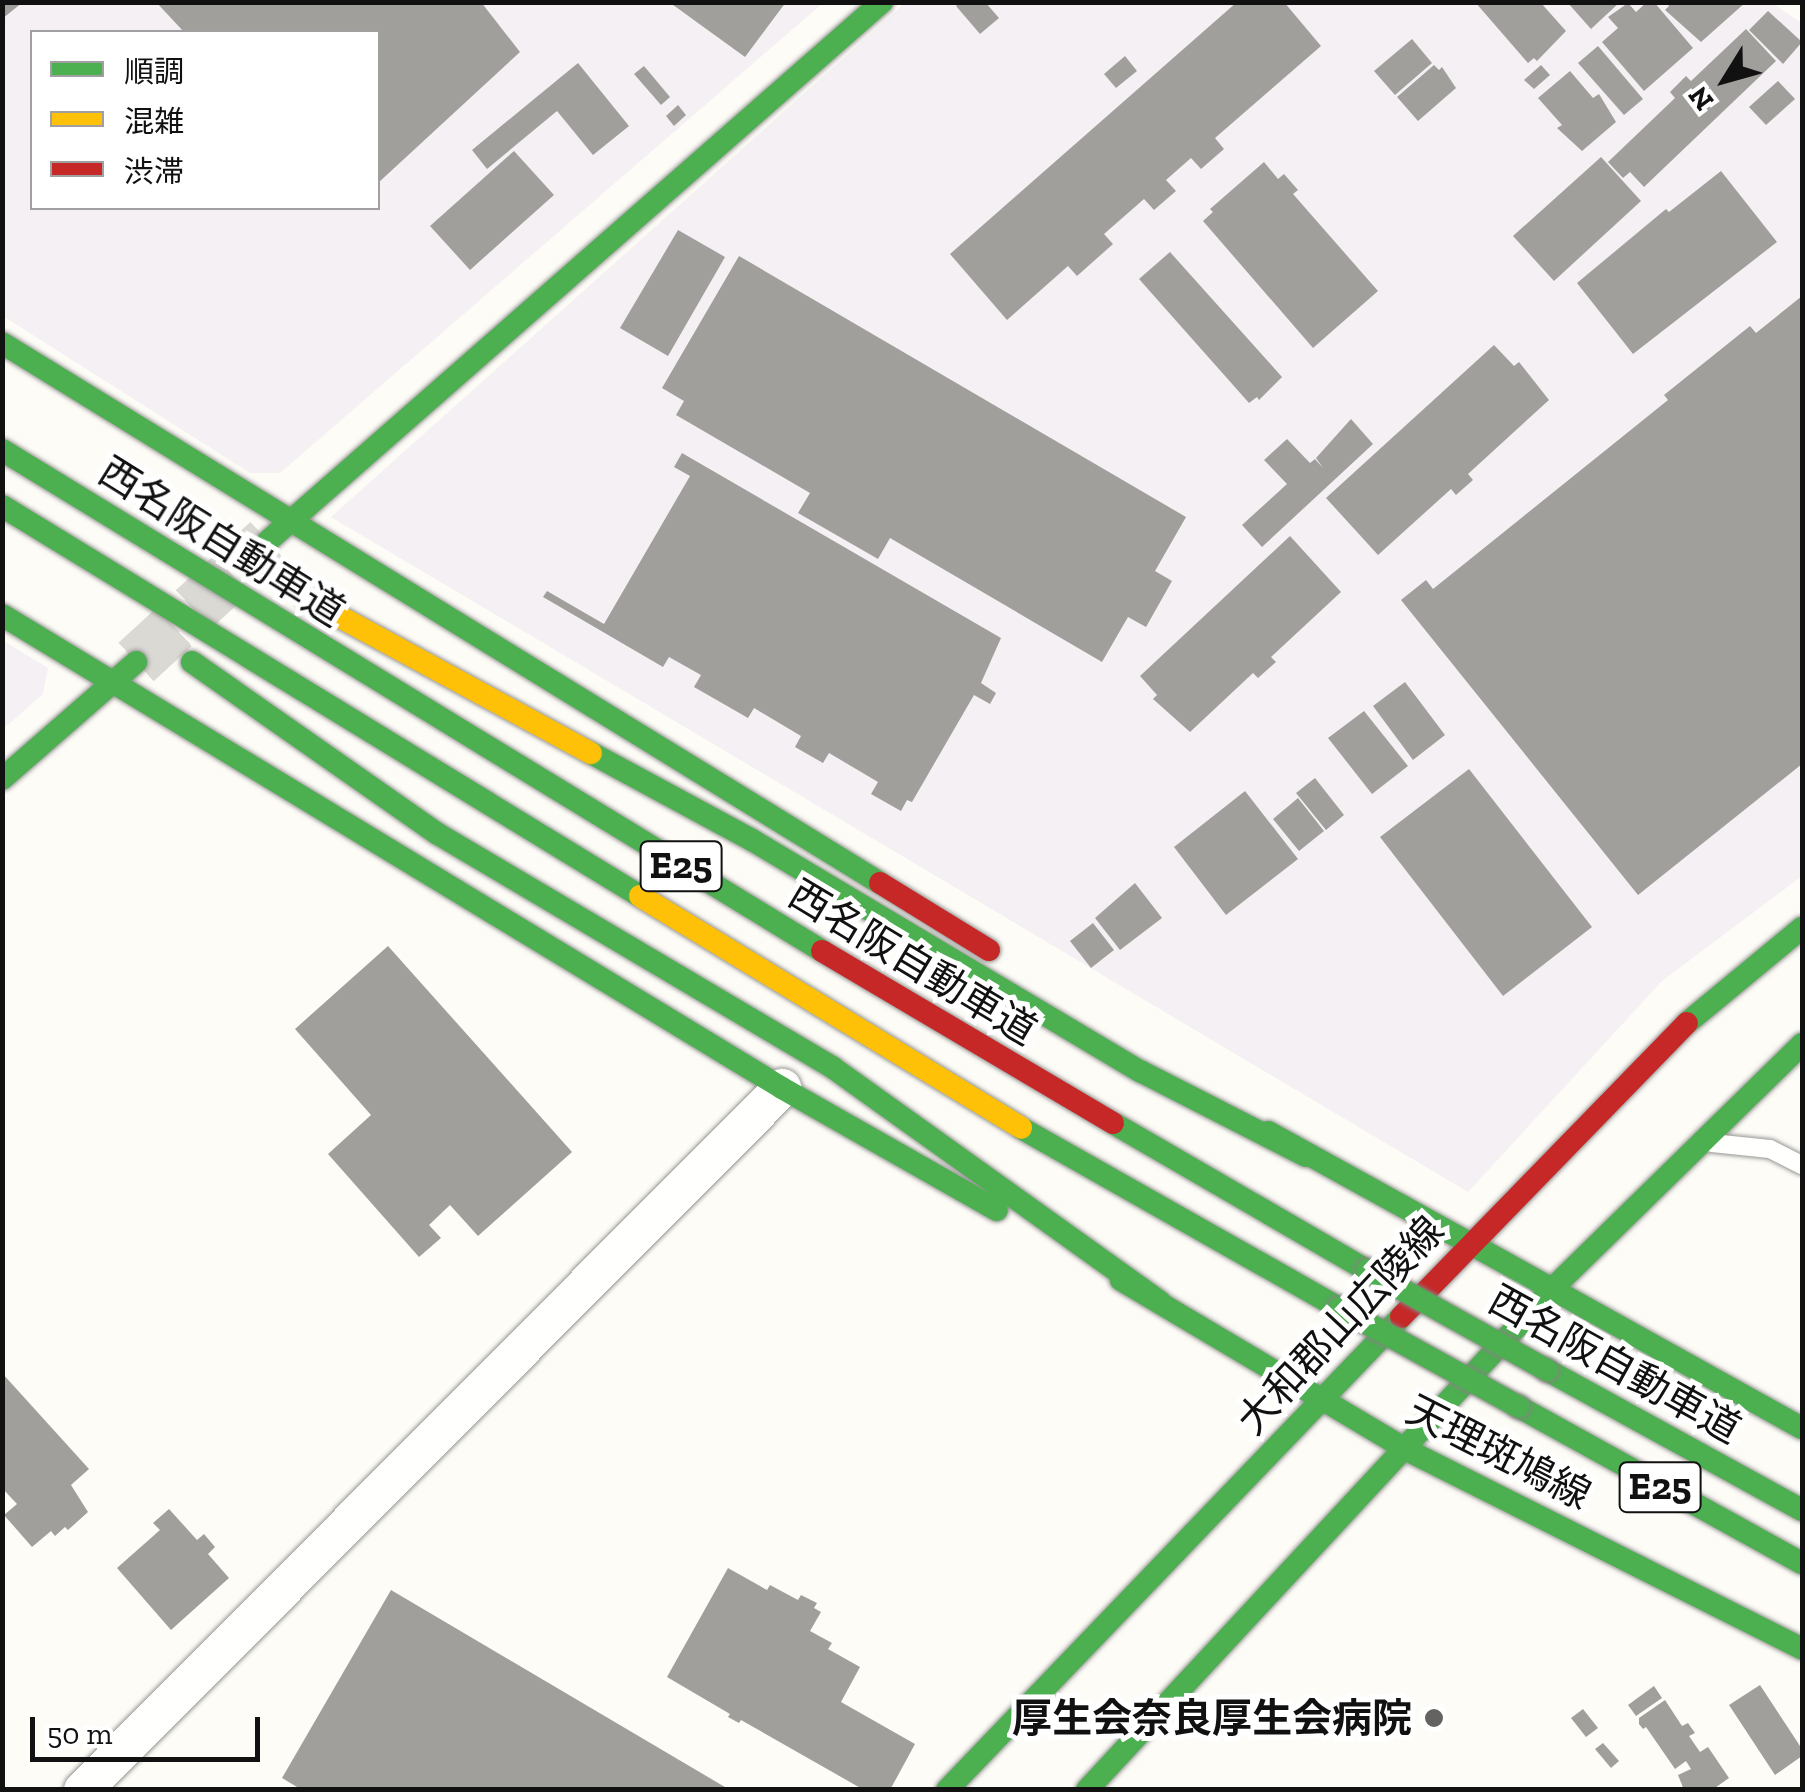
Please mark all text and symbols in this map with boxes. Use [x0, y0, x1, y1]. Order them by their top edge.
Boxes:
legend [30, 30, 380, 210]
north arrow [1675, 30, 1775, 130]
text: 順調 [124, 54, 184, 90]
text: N [1681, 80, 1720, 117]
text: 混雑 [124, 104, 184, 140]
text: 渋滞 [124, 154, 184, 190]
street label: 西名阪自動車道 [91, 446, 353, 636]
road number: E25 [638, 833, 724, 899]
street label: 西名阪自動車道 [781, 869, 1045, 1055]
street label: 大和郡山広陵線 [1227, 1206, 1453, 1444]
street label: 西名阪自動車道 [1481, 1275, 1749, 1453]
street label: 天理斑鳩線 [1399, 1385, 1599, 1519]
road number: E25 [1618, 1454, 1702, 1520]
place label: 厚生会奈良厚生会病院 [1012, 1694, 1412, 1742]
scale bar [35, 1697, 265, 1759]
marker: 厚生会奈良厚生会病院 [1421, 1705, 1447, 1731]
text: 50 m [47, 1716, 112, 1752]

